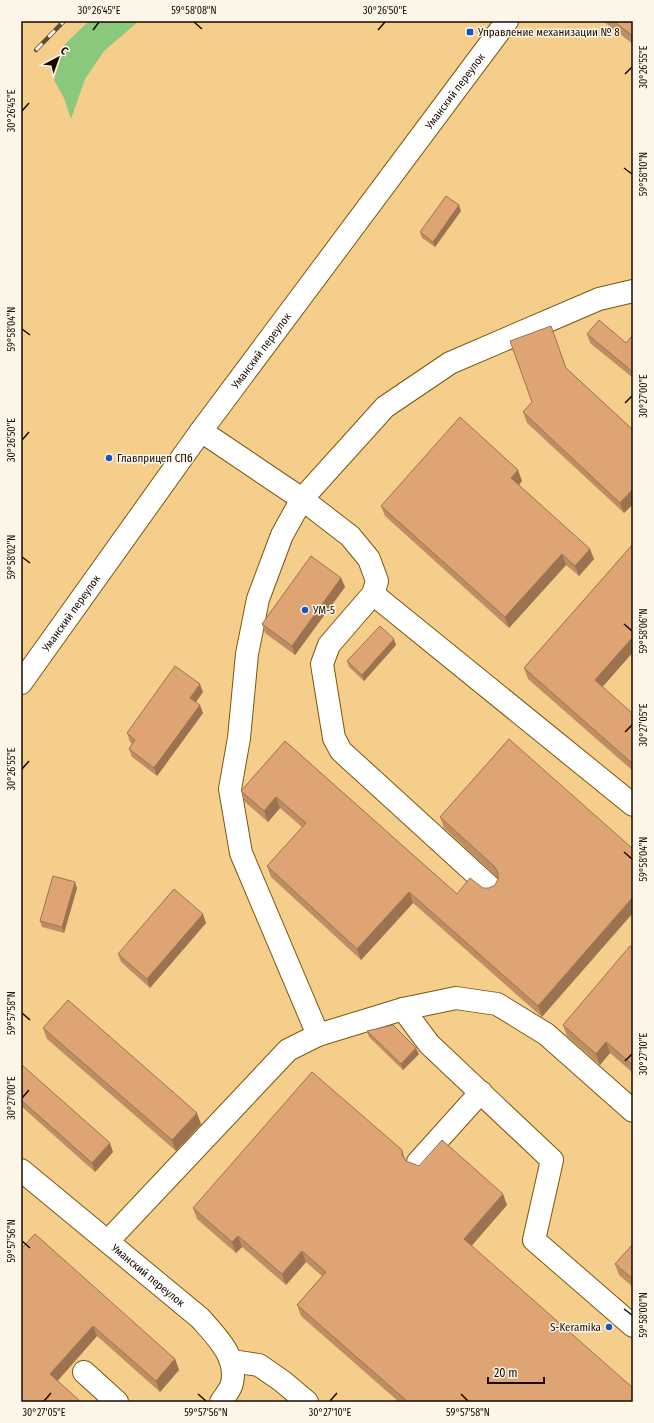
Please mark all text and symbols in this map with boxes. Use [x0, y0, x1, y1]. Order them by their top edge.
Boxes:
text: 30°26'45"E [78, 5, 121, 17]
text: 59°58'08"N [171, 5, 217, 17]
text: 30°26'50"E [363, 5, 407, 17]
place label: Управление механизации № 8 [477, 26, 620, 39]
marker: Управление механизации № 8 [465, 27, 475, 37]
north arrow [38, 38, 78, 78]
text: С [58, 44, 71, 58]
text: 30°26'55"E [638, 45, 650, 88]
street label: Уманский переулок [422, 50, 488, 132]
text: 30°26'45"E [6, 89, 18, 132]
text: 59°58'10"N [638, 152, 650, 196]
text: 59°58'04"N [6, 307, 18, 351]
street label: Уманский переулок [228, 309, 294, 392]
text: 30°27'00"E [638, 374, 650, 418]
text: 30°26'50"E [6, 418, 18, 462]
place label: Главприцеп СПб [117, 452, 193, 465]
marker: Главприцеп СПб [104, 453, 114, 463]
text: 59°58'02"N [6, 535, 18, 579]
street label: Уманский переулок [39, 571, 103, 655]
place label: УМ-5 [312, 604, 335, 617]
marker: УМ-5 [300, 605, 310, 615]
text: 59°58'06"N [638, 608, 650, 654]
text: 30°27'05"E [638, 703, 650, 746]
text: 30°26'55"E [6, 747, 18, 790]
text: 59°58'04"N [638, 837, 650, 881]
text: 59°57'58"N [6, 991, 18, 1035]
text: 30°27'10"E [638, 1032, 650, 1075]
text: 30°27'00"E [6, 1076, 18, 1120]
text: 59°57'56"N [6, 1219, 18, 1263]
street label: Уманский переулок [108, 1240, 188, 1310]
text: 59°58'00"N [638, 1292, 650, 1338]
place label: S-Keramika [550, 1321, 601, 1334]
marker: S-Keramika [604, 1322, 614, 1332]
scale bar [488, 1359, 544, 1385]
text: 20 m [494, 1366, 518, 1380]
text: 30°27'05"E [23, 1407, 66, 1419]
text: 59°57'56"N [184, 1407, 228, 1419]
text: 30°27'10"E [309, 1407, 352, 1419]
text: 59°57'58"N [446, 1407, 490, 1419]

